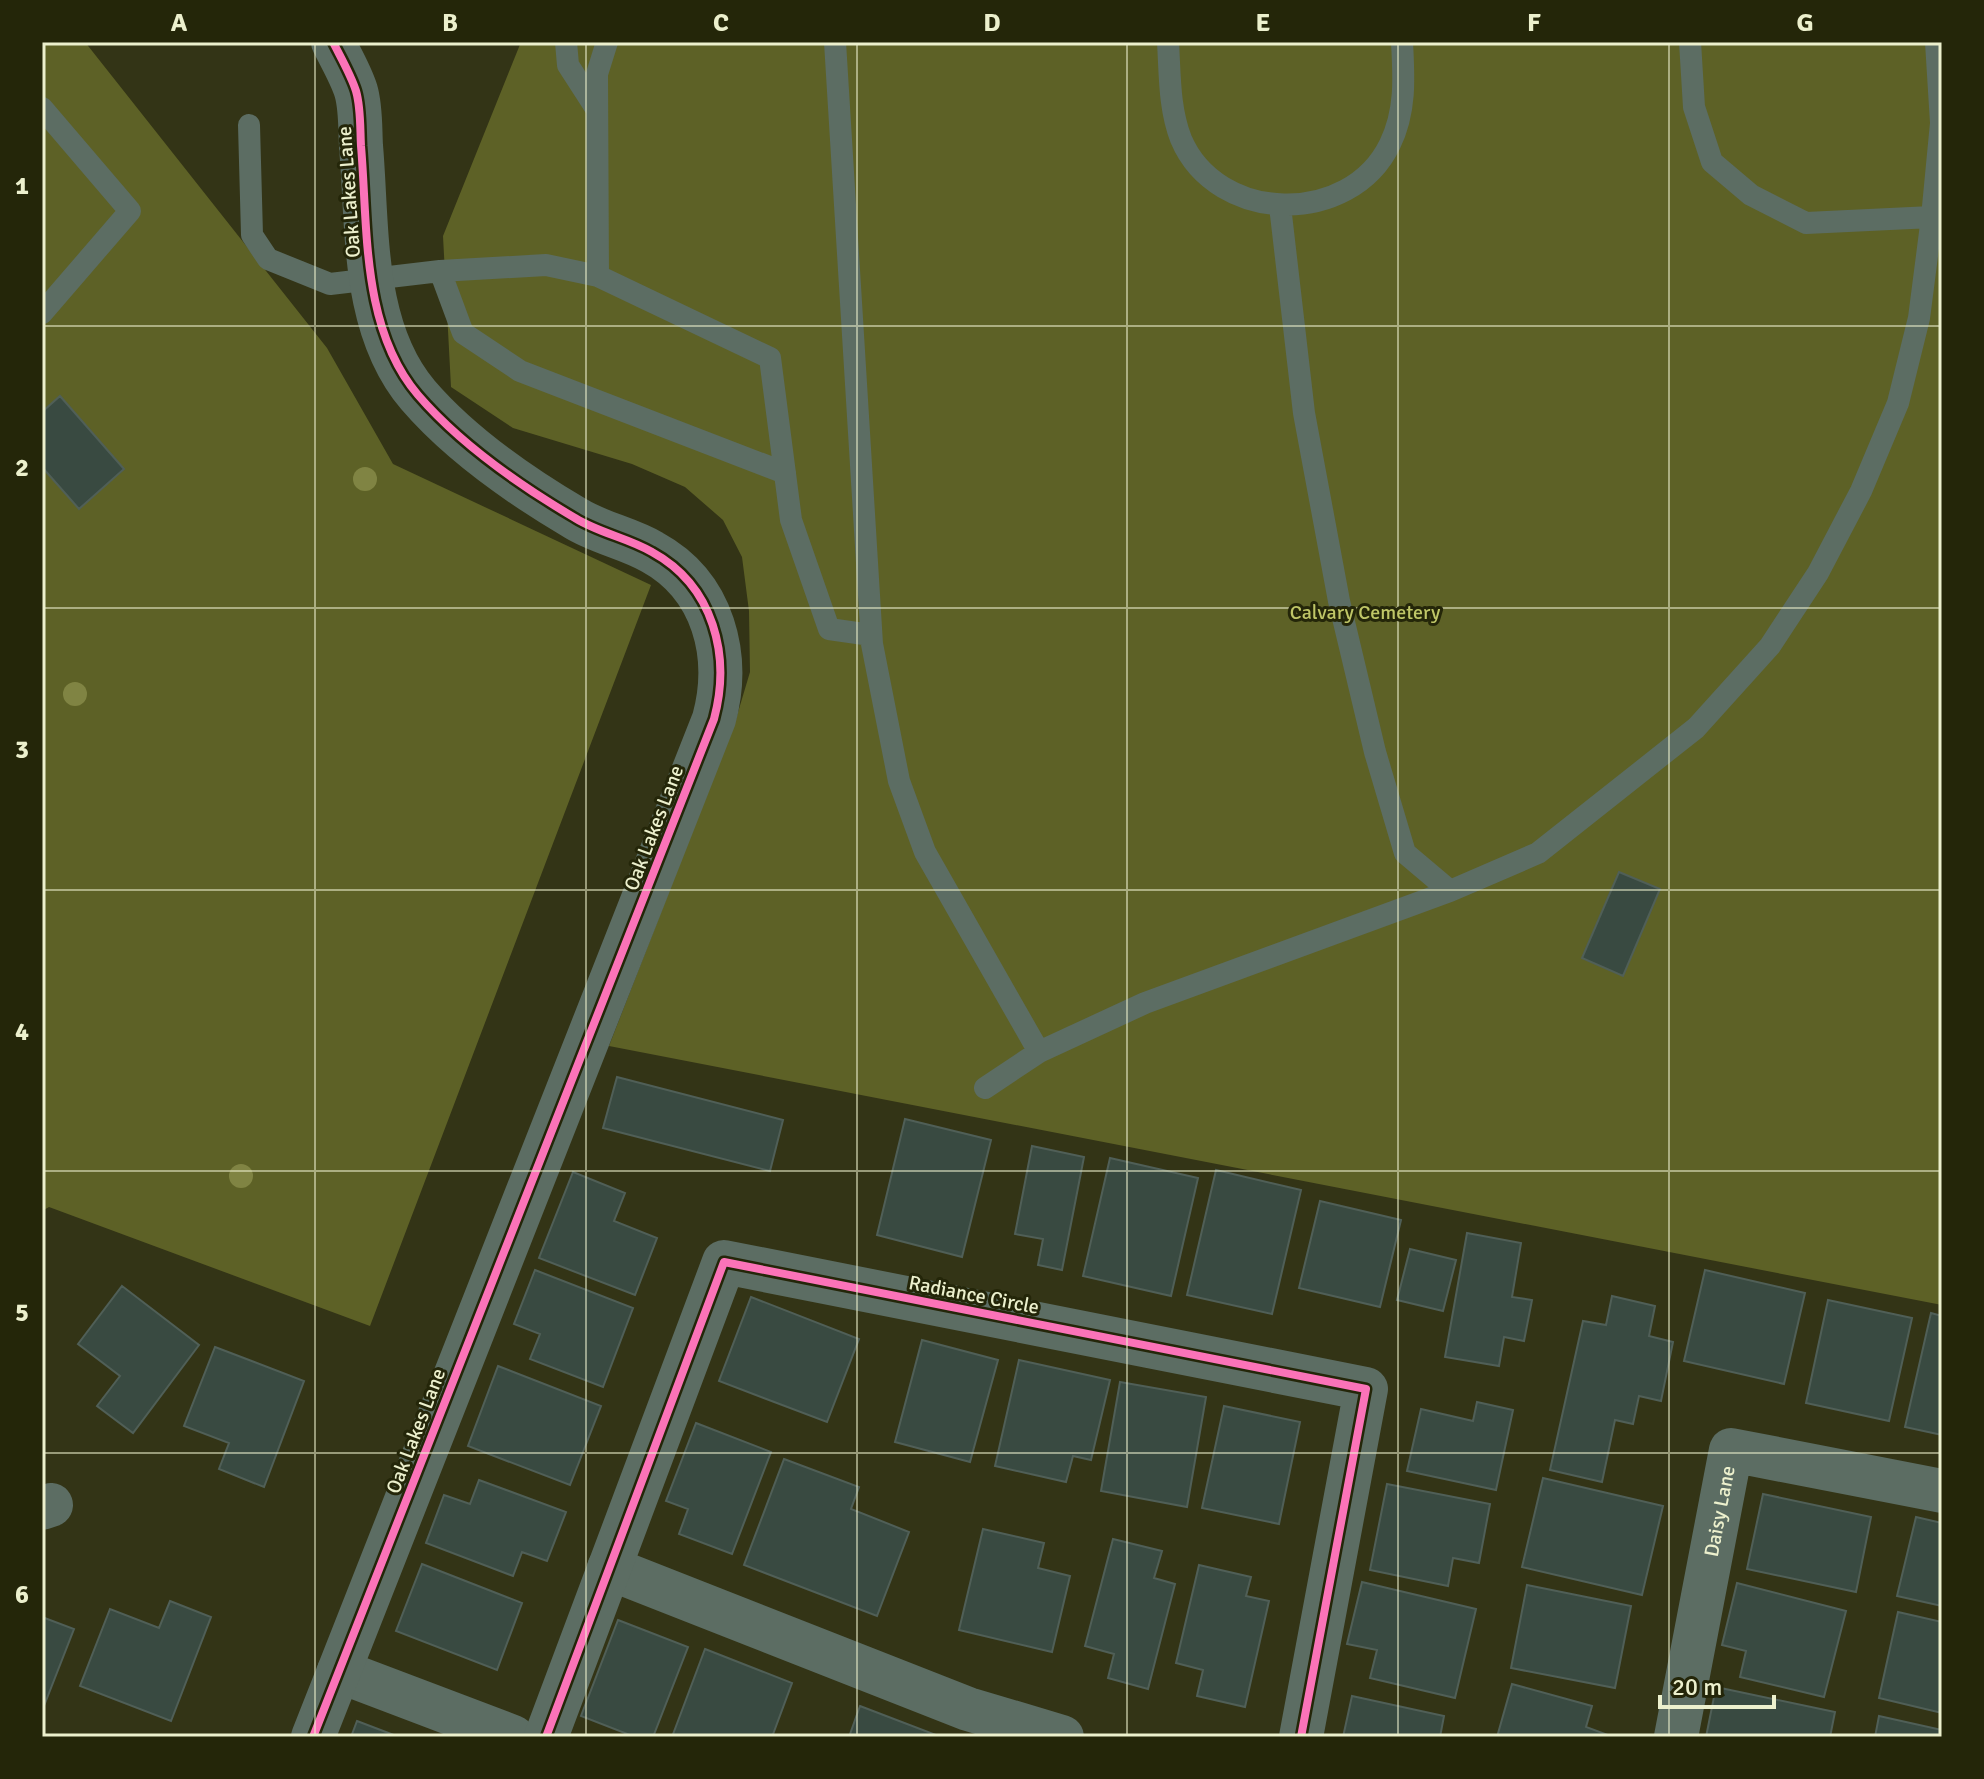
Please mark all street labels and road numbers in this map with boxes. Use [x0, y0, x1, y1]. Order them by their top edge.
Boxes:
street label: Oak Lakes Lane [332, 125, 366, 259]
street label: Oak Lakes Lane [619, 762, 689, 894]
street label: Radiance Circle [907, 1270, 1041, 1320]
street label: Oak Lakes Lane [381, 1365, 451, 1497]
street label: Daisy Lane [1698, 1463, 1740, 1559]

